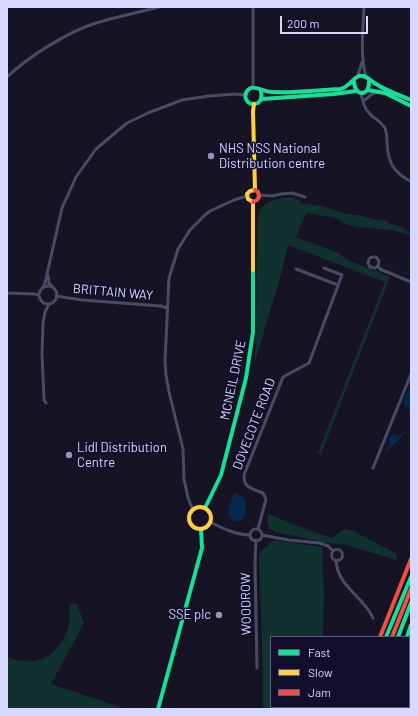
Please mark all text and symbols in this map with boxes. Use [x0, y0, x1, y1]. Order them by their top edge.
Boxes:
scale bar [282, 8, 370, 34]
text: 200 m [287, 16, 319, 30]
place label: NHS NSS National Distribution centre [219, 141, 325, 172]
marker: NHS NSS National Distribution centre [206, 151, 216, 161]
street label: BRITTAIN WAY [72, 281, 154, 303]
street label: MCNEIL DRIVE [217, 338, 249, 422]
street label: DOVECOTE ROAD [229, 376, 279, 472]
place label: Lidl Distribution Centre [77, 440, 167, 471]
marker: Lidl Distribution Centre [64, 450, 74, 460]
street label: WOODROW [238, 573, 254, 635]
place label: SSE plc [168, 607, 211, 623]
marker: SSE plc [214, 610, 224, 620]
legend [270, 636, 410, 708]
text: Fast [308, 645, 331, 659]
text: Slow [308, 665, 333, 679]
text: Jam [308, 685, 331, 699]

